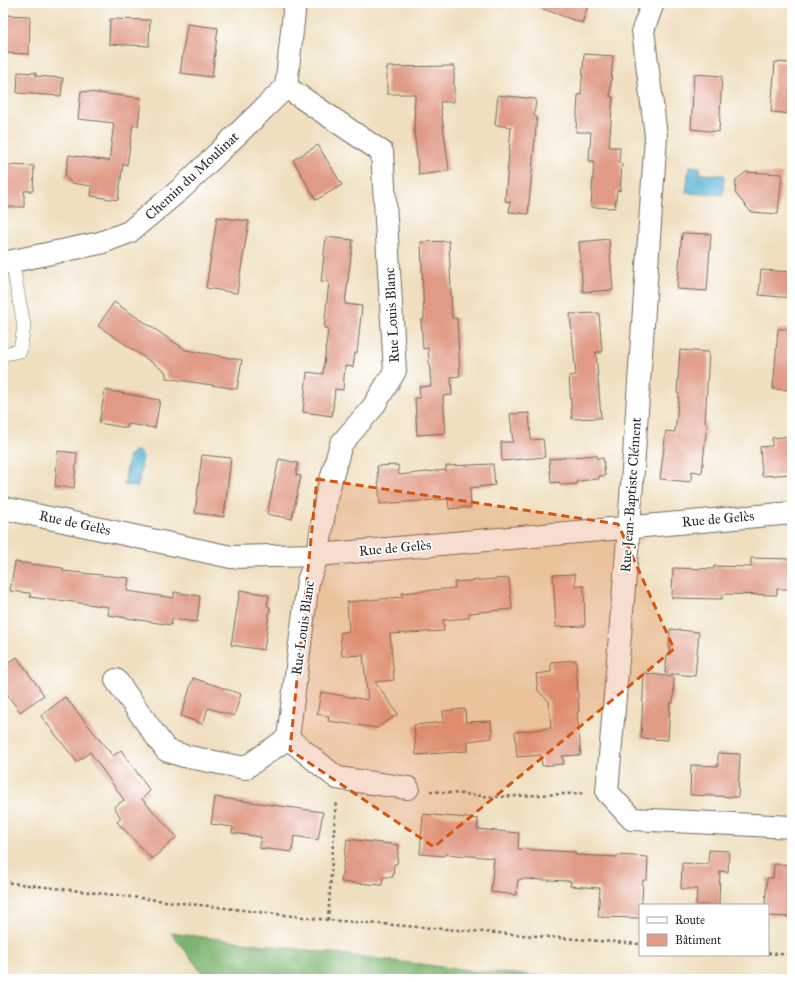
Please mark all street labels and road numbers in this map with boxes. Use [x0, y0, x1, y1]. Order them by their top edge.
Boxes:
street label: Chemin du Moulinat [142, 128, 242, 224]
street label: Rue Louis Blanc [381, 267, 403, 363]
street label: Rue Jean-Baptiste Clément [617, 417, 646, 573]
street label: Rue de Gelès [38, 507, 112, 539]
street label: Rue de Gelès [681, 507, 755, 531]
street label: Rue de Gelès [358, 536, 432, 560]
street label: Rue Louis Blanc [288, 579, 318, 676]

